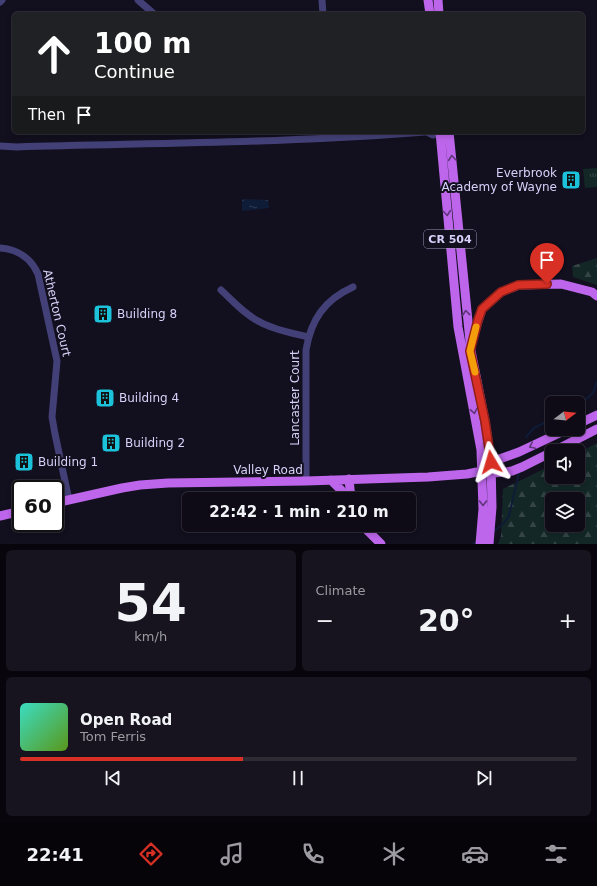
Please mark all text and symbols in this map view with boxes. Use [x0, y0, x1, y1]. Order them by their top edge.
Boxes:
text: 100 m [94, 27, 191, 60]
icon: ahead [28, 28, 80, 80]
text: Continue [94, 61, 175, 82]
icon: arrive [73, 104, 95, 126]
text: Then [28, 106, 65, 124]
one-way arrow [447, 155, 456, 161]
place label: Everbrook Academy of Wayne [442, 166, 557, 194]
building icon: Everbrook Academy of Wayne [560, 169, 582, 191]
one-way arrow [443, 210, 452, 216]
road number: CR 504 [424, 230, 476, 248]
pin [530, 243, 564, 284]
icon: arrive [536, 249, 558, 271]
street label: Atherton Court [40, 268, 74, 358]
building icon: Building 8 [92, 303, 114, 325]
place label: Building 8 [117, 307, 177, 321]
one-way arrow [462, 310, 471, 316]
street label: Lancaster Court [288, 350, 302, 446]
building icon: Building 4 [94, 387, 116, 409]
place label: Building 4 [119, 391, 179, 405]
north arrow [545, 396, 585, 436]
map controls [545, 396, 585, 532]
one-way arrow [469, 408, 477, 414]
building icon: Building 2 [100, 432, 122, 454]
place label: Building 2 [125, 436, 185, 450]
position arrow [470, 441, 512, 483]
one-way arrow [529, 441, 537, 449]
button: sound [545, 444, 585, 484]
building icon: Building 1 [13, 451, 35, 473]
place label: Building 1 [38, 455, 98, 469]
street label: Valley Road [233, 463, 303, 477]
speed limit sign: 60 [12, 480, 64, 532]
button: layers [545, 492, 585, 532]
one-way arrow [479, 500, 487, 506]
text: 22:42 · 1 min · 210 m [209, 503, 389, 521]
text: 54 [115, 573, 187, 633]
text: Climate [316, 583, 366, 598]
text: 20° [418, 603, 475, 638]
text: − [316, 608, 334, 633]
text: + [559, 608, 577, 633]
text: km/h [134, 629, 167, 644]
text: Open Road [80, 711, 172, 729]
text: Tom Ferris [80, 729, 146, 744]
icon: previous [102, 767, 124, 789]
icon: pause [287, 767, 309, 789]
icon: next [473, 767, 495, 789]
icon: directions [137, 840, 165, 868]
icon: music [218, 840, 246, 868]
icon: phone [299, 840, 327, 868]
icon: climate [380, 840, 408, 868]
icon: car [461, 840, 489, 868]
icon: filters [542, 840, 570, 868]
text: 22:41 [27, 844, 84, 865]

